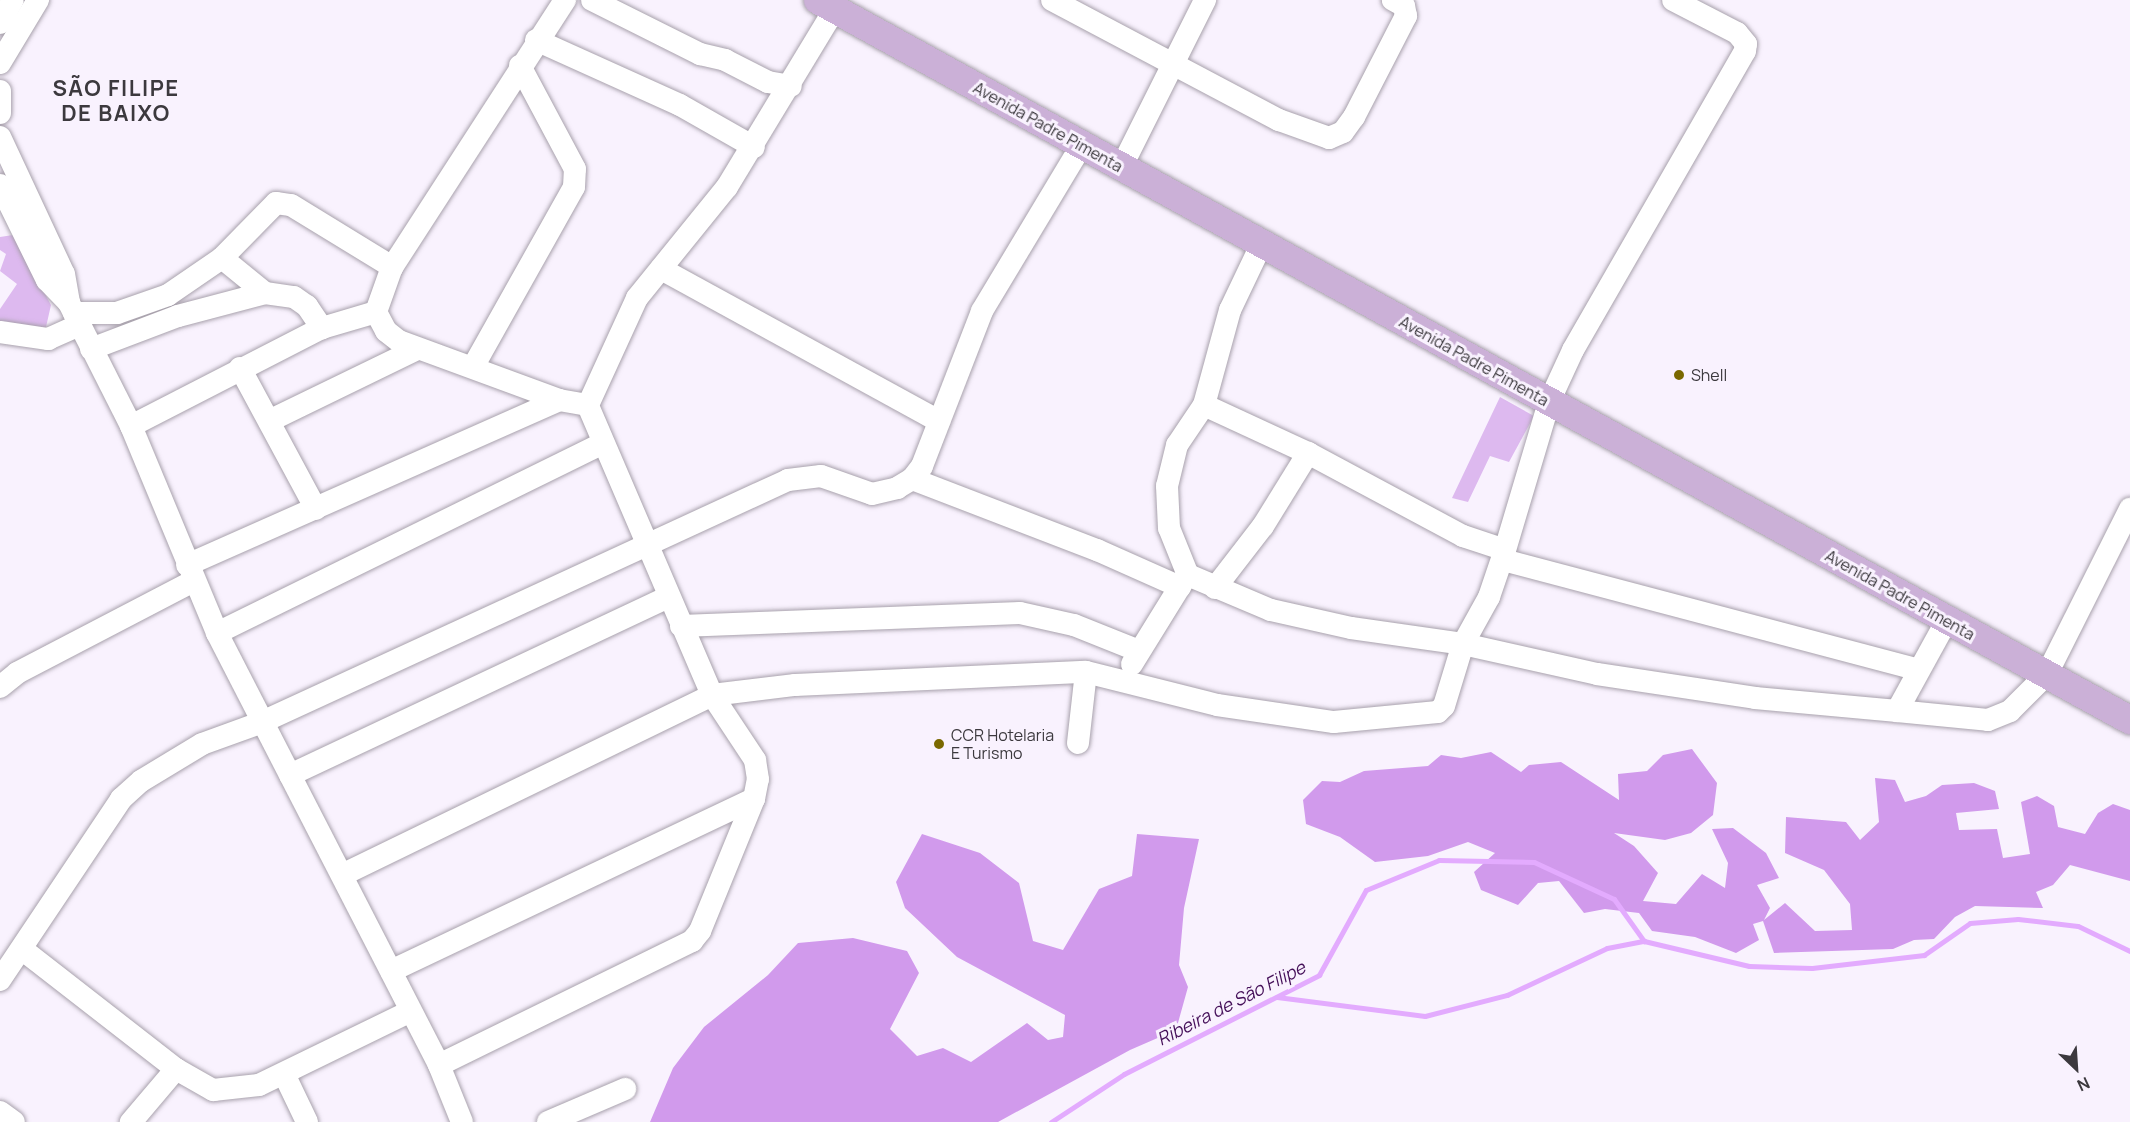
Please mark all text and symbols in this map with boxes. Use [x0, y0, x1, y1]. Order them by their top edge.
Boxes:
district label: SÃO FILIPE DE BAIXO [52, 75, 180, 126]
street label: Avenida Padre Pimenta [970, 78, 1126, 176]
street label: Avenida Padre Pimenta [1396, 312, 1552, 410]
place label: Shell [1691, 365, 1727, 385]
marker: Shell [1672, 368, 1686, 382]
street label: Avenida Padre Pimenta [1822, 546, 1978, 644]
place label: CCR Hotelaria E Turismo [951, 725, 1054, 763]
marker: CCR Hotelaria E Turismo [932, 737, 946, 751]
water label: Ribeira de São Filipe [1153, 956, 1309, 1050]
north arrow [2046, 1038, 2106, 1098]
text: N [2074, 1072, 2093, 1097]

